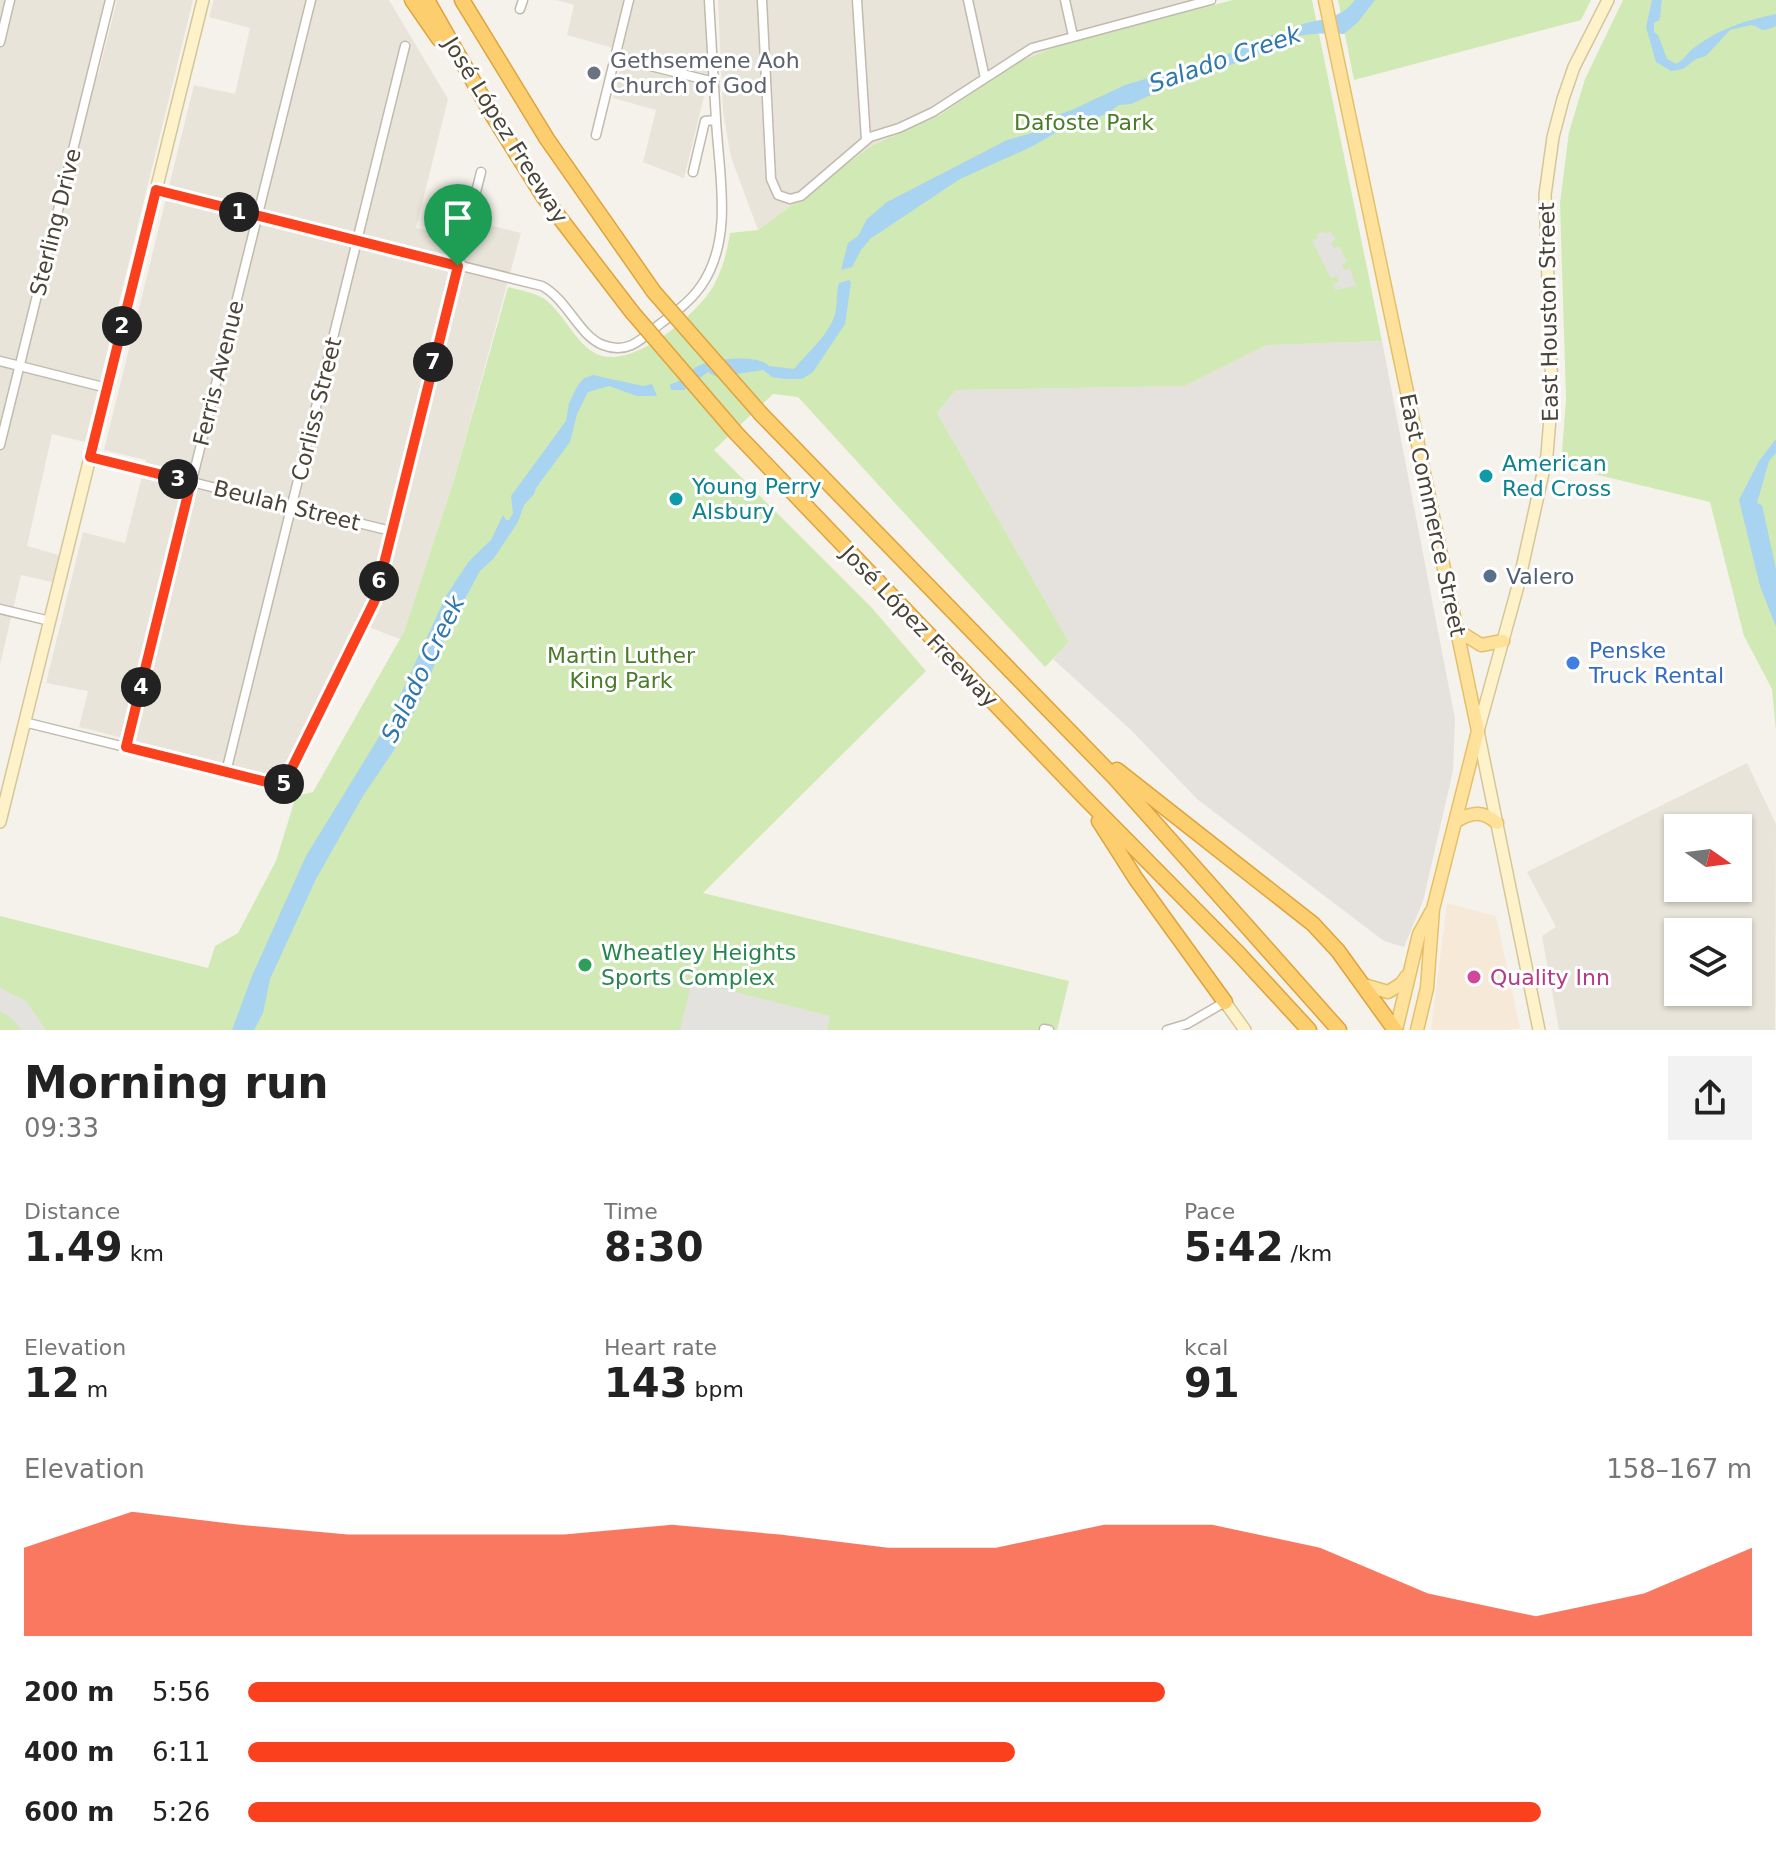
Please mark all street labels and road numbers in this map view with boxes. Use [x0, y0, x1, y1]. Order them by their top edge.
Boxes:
street label: José López Freeway [437, 31, 573, 228]
street label: Sterling Drive [25, 146, 86, 298]
street label: East Houston Street [1534, 202, 1563, 422]
street label: Ferris Avenue [188, 298, 249, 448]
street label: Corliss Street [287, 334, 346, 483]
street label: East Commerce Street [1395, 391, 1471, 639]
street label: Beulah Street [211, 475, 363, 536]
street label: José López Freeway [835, 539, 1003, 712]

